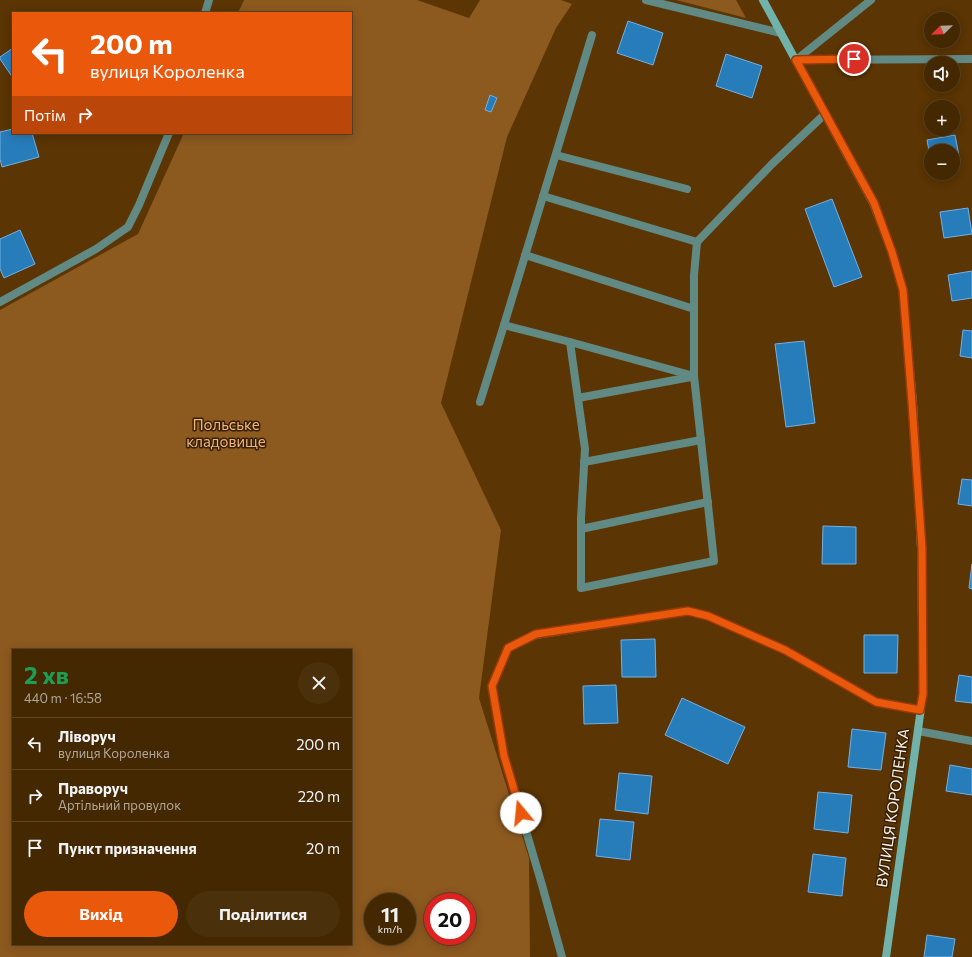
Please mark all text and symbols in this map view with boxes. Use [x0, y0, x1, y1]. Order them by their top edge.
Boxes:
north arrow [924, 12, 960, 48]
map controls [924, 12, 960, 180]
text: 200 m [90, 26, 173, 60]
icon: left [24, 28, 76, 80]
pin [837, 42, 871, 76]
icon: arrive [843, 48, 865, 70]
button: sound [924, 56, 960, 92]
text: вулиця Короленка [90, 60, 245, 82]
button: + [924, 100, 960, 136]
icon: right [74, 104, 96, 126]
text: Потім [24, 106, 66, 124]
button: − [924, 144, 960, 180]
park label: Польське кладовище [186, 415, 266, 450]
text: 2 хв [24, 660, 69, 689]
button: close [298, 662, 340, 704]
text: 440 m · 16:58 [24, 690, 102, 706]
text: Ліворуч [58, 727, 116, 745]
street label: ВУЛИЦЯ КОРОЛЕНКА [872, 727, 912, 888]
icon: left [24, 733, 46, 755]
text: 200 m [296, 735, 340, 753]
text: вулиця Короленка [58, 745, 170, 761]
text: Праворуч [58, 779, 128, 797]
icon: right [24, 785, 46, 807]
text: 220 m [298, 787, 340, 805]
position arrow [500, 792, 542, 834]
text: Артільний провулок [58, 797, 181, 813]
icon: arrive [24, 837, 46, 859]
text: Пункт призначення [58, 839, 197, 857]
text: 20 m [306, 839, 340, 857]
button: Вихід [24, 891, 178, 937]
button: Поділитися [186, 891, 340, 937]
speed limit sign: 20 [424, 893, 476, 945]
text: 11 [381, 902, 399, 926]
text: km/h [378, 923, 402, 935]

